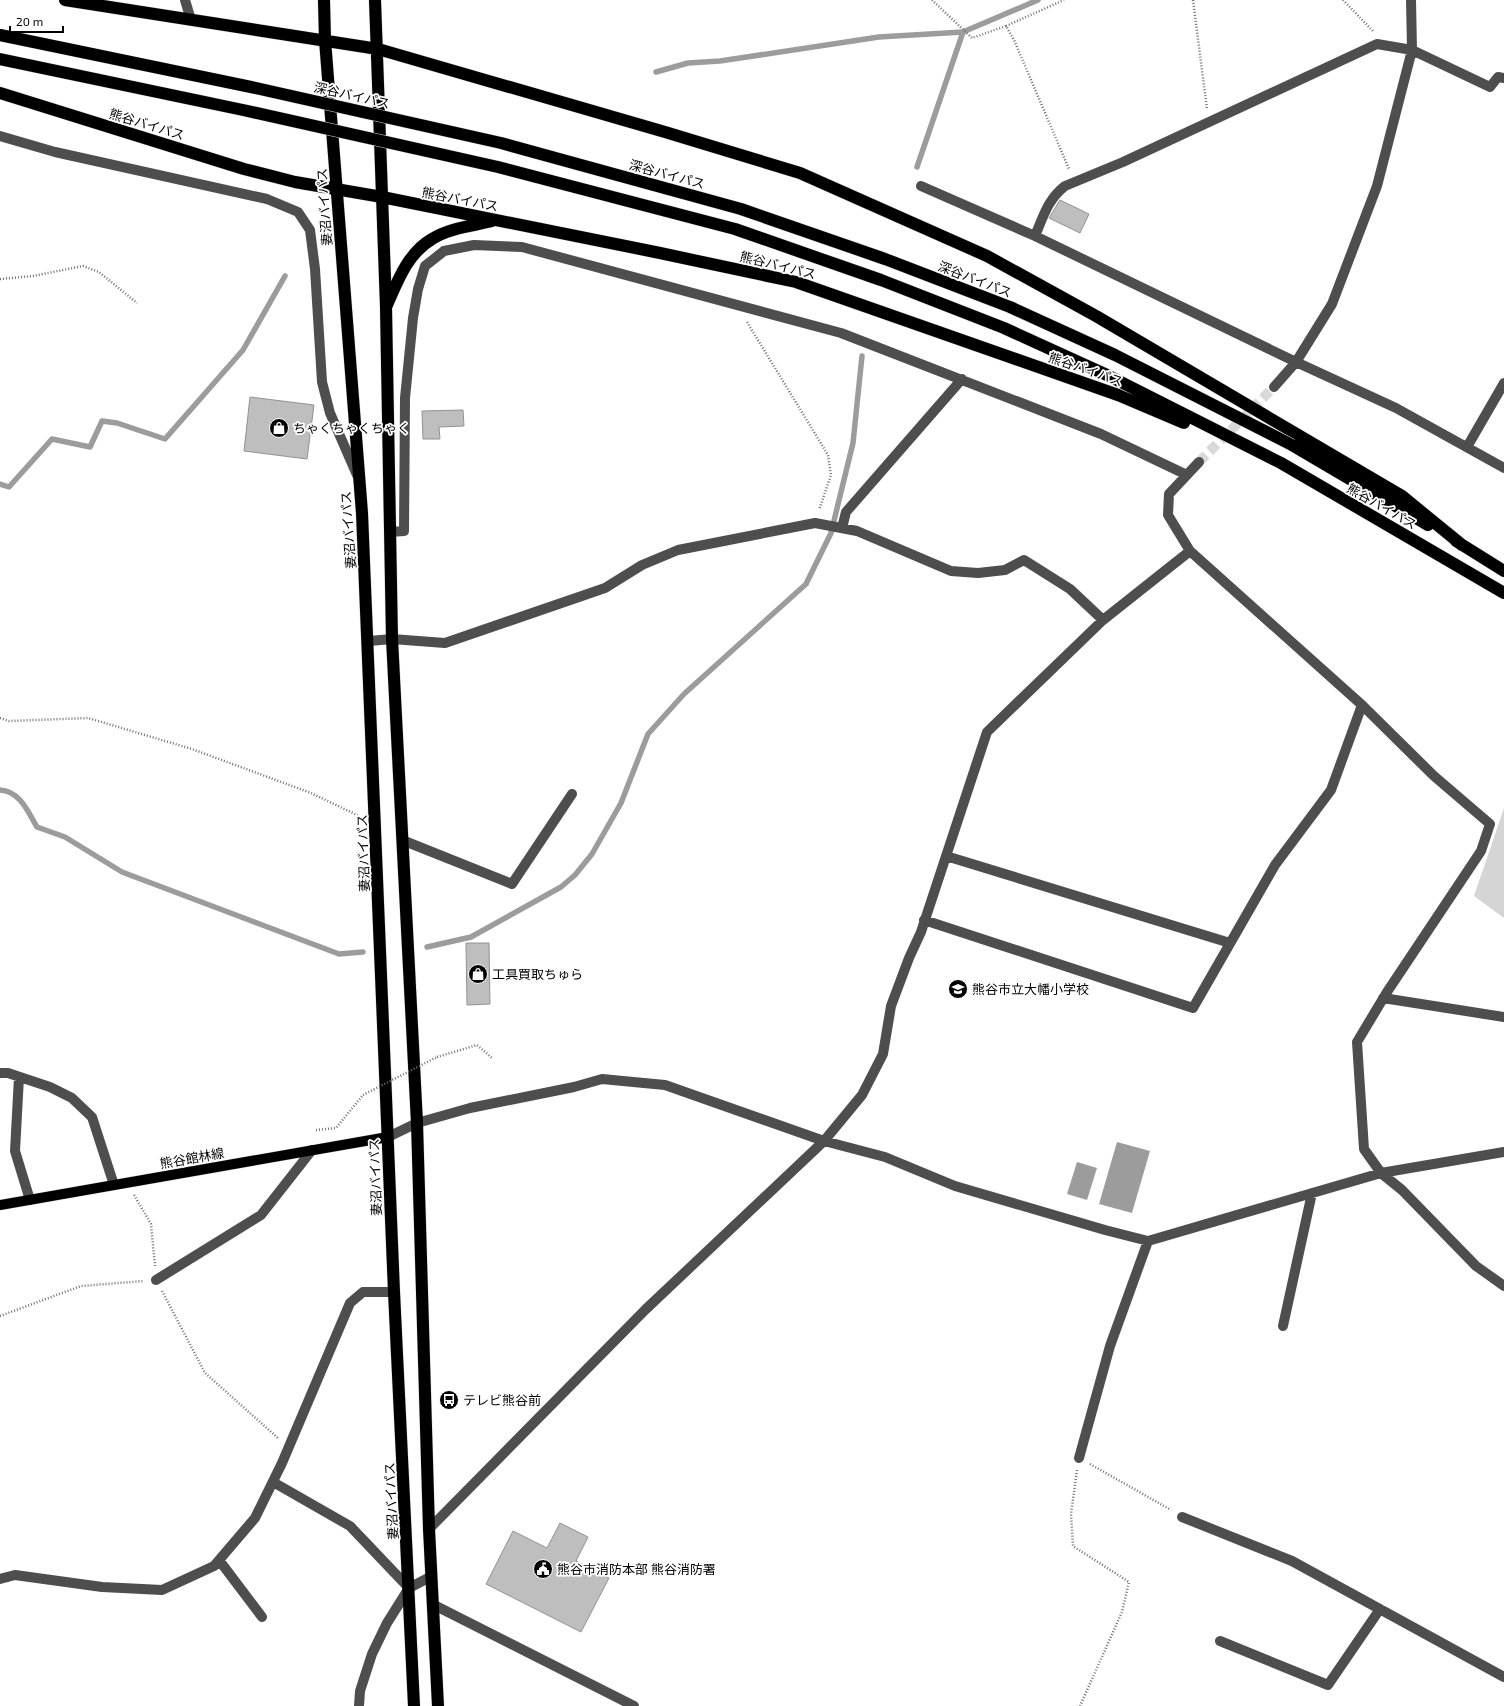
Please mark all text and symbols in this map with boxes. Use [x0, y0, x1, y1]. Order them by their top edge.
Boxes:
scale bar [10, 8, 63, 34]
text: 20 m [16, 14, 43, 28]
street label: 深谷バイパス [312, 78, 392, 112]
street label: 熊谷バイパス [107, 105, 187, 143]
street label: 深谷バイパス [627, 156, 707, 192]
street label: 妻沼バイパス [313, 168, 335, 246]
street label: 熊谷バイパス [420, 184, 500, 214]
street label: 熊谷バイパス [738, 248, 818, 282]
street label: 深谷バイパス [936, 258, 1014, 300]
street label: 熊谷バイパス [1047, 349, 1125, 389]
shop icon: ちゃくちゃくちゃく [268, 417, 290, 439]
place label: ちゃくちゃくちゃく [293, 420, 410, 436]
street label: 熊谷バイパス [1344, 480, 1420, 532]
street label: 妻沼バイパス [337, 491, 359, 569]
street label: 妻沼バイパス [354, 814, 372, 892]
shop icon: 工具買取ちゅら [467, 963, 489, 985]
place label: 工具買取ちゅら [492, 966, 583, 982]
school or university icon: 熊谷市立大幡小学校 [947, 978, 969, 1000]
place label: 熊谷市立大幡小学校 [972, 981, 1089, 997]
street label: 妻沼バイパス [366, 1138, 384, 1216]
street label: 熊谷館林線 [159, 1144, 225, 1172]
bus stop icon: テレビ熊谷前 [438, 1389, 460, 1411]
place label: テレビ熊谷前 [463, 1392, 541, 1408]
street label: 妻沼バイパス [381, 1462, 401, 1540]
public building icon: 熊谷市消防本部 熊谷消防署 [532, 1558, 554, 1580]
place label: 熊谷市消防本部 熊谷消防署 [557, 1561, 716, 1577]

